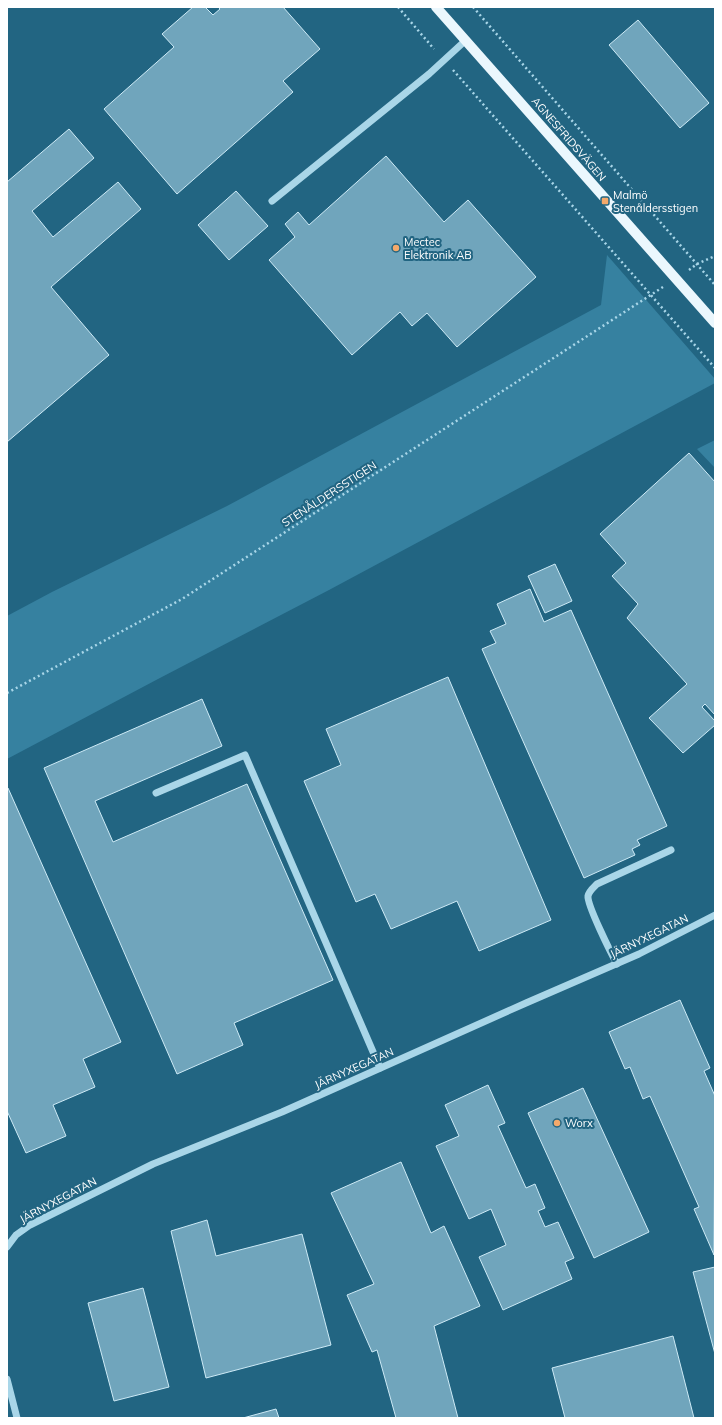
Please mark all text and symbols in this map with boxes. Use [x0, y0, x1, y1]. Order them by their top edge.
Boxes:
street label: AGNESFRIDSVÄGEN [529, 94, 609, 184]
place label: Malmö Stenåldersstigen [613, 188, 698, 215]
marker: Malmö Stenåldersstigen [600, 196, 610, 206]
place label: Mectec Elektronik AB [404, 235, 472, 262]
marker: Mectec Elektronik AB [391, 243, 401, 253]
street label: STENÅLDERSSTIGEN [278, 457, 379, 530]
street label: JÄRNYXEGATAN [608, 911, 690, 961]
street label: JÄRNYXEGATAN [312, 1044, 396, 1092]
place label: Worx [565, 1116, 593, 1130]
marker: Worx [552, 1118, 562, 1128]
street label: JÄRNYXEGATAN [17, 1174, 99, 1226]

